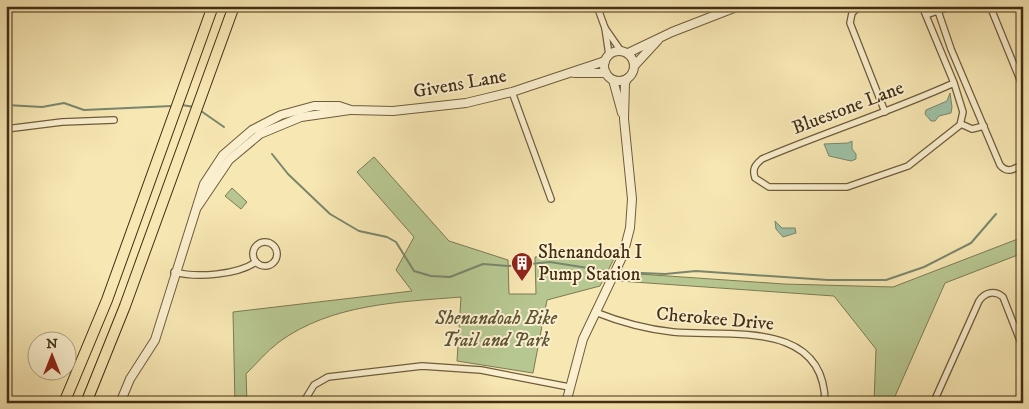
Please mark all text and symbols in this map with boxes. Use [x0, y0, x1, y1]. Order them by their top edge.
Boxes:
street label: Givens Lane [412, 64, 509, 104]
street label: Bluestone Lane [789, 76, 907, 140]
place label: Shenandoah I Pump Station [538, 241, 642, 286]
building icon: Shenandoah I Pump Station [510, 251, 534, 282]
street label: Cherokee Drive [655, 302, 775, 336]
park label: Shenandoah Bike Trail and Park [434, 307, 557, 352]
north arrow [28, 332, 78, 382]
text: N [46, 335, 58, 353]

